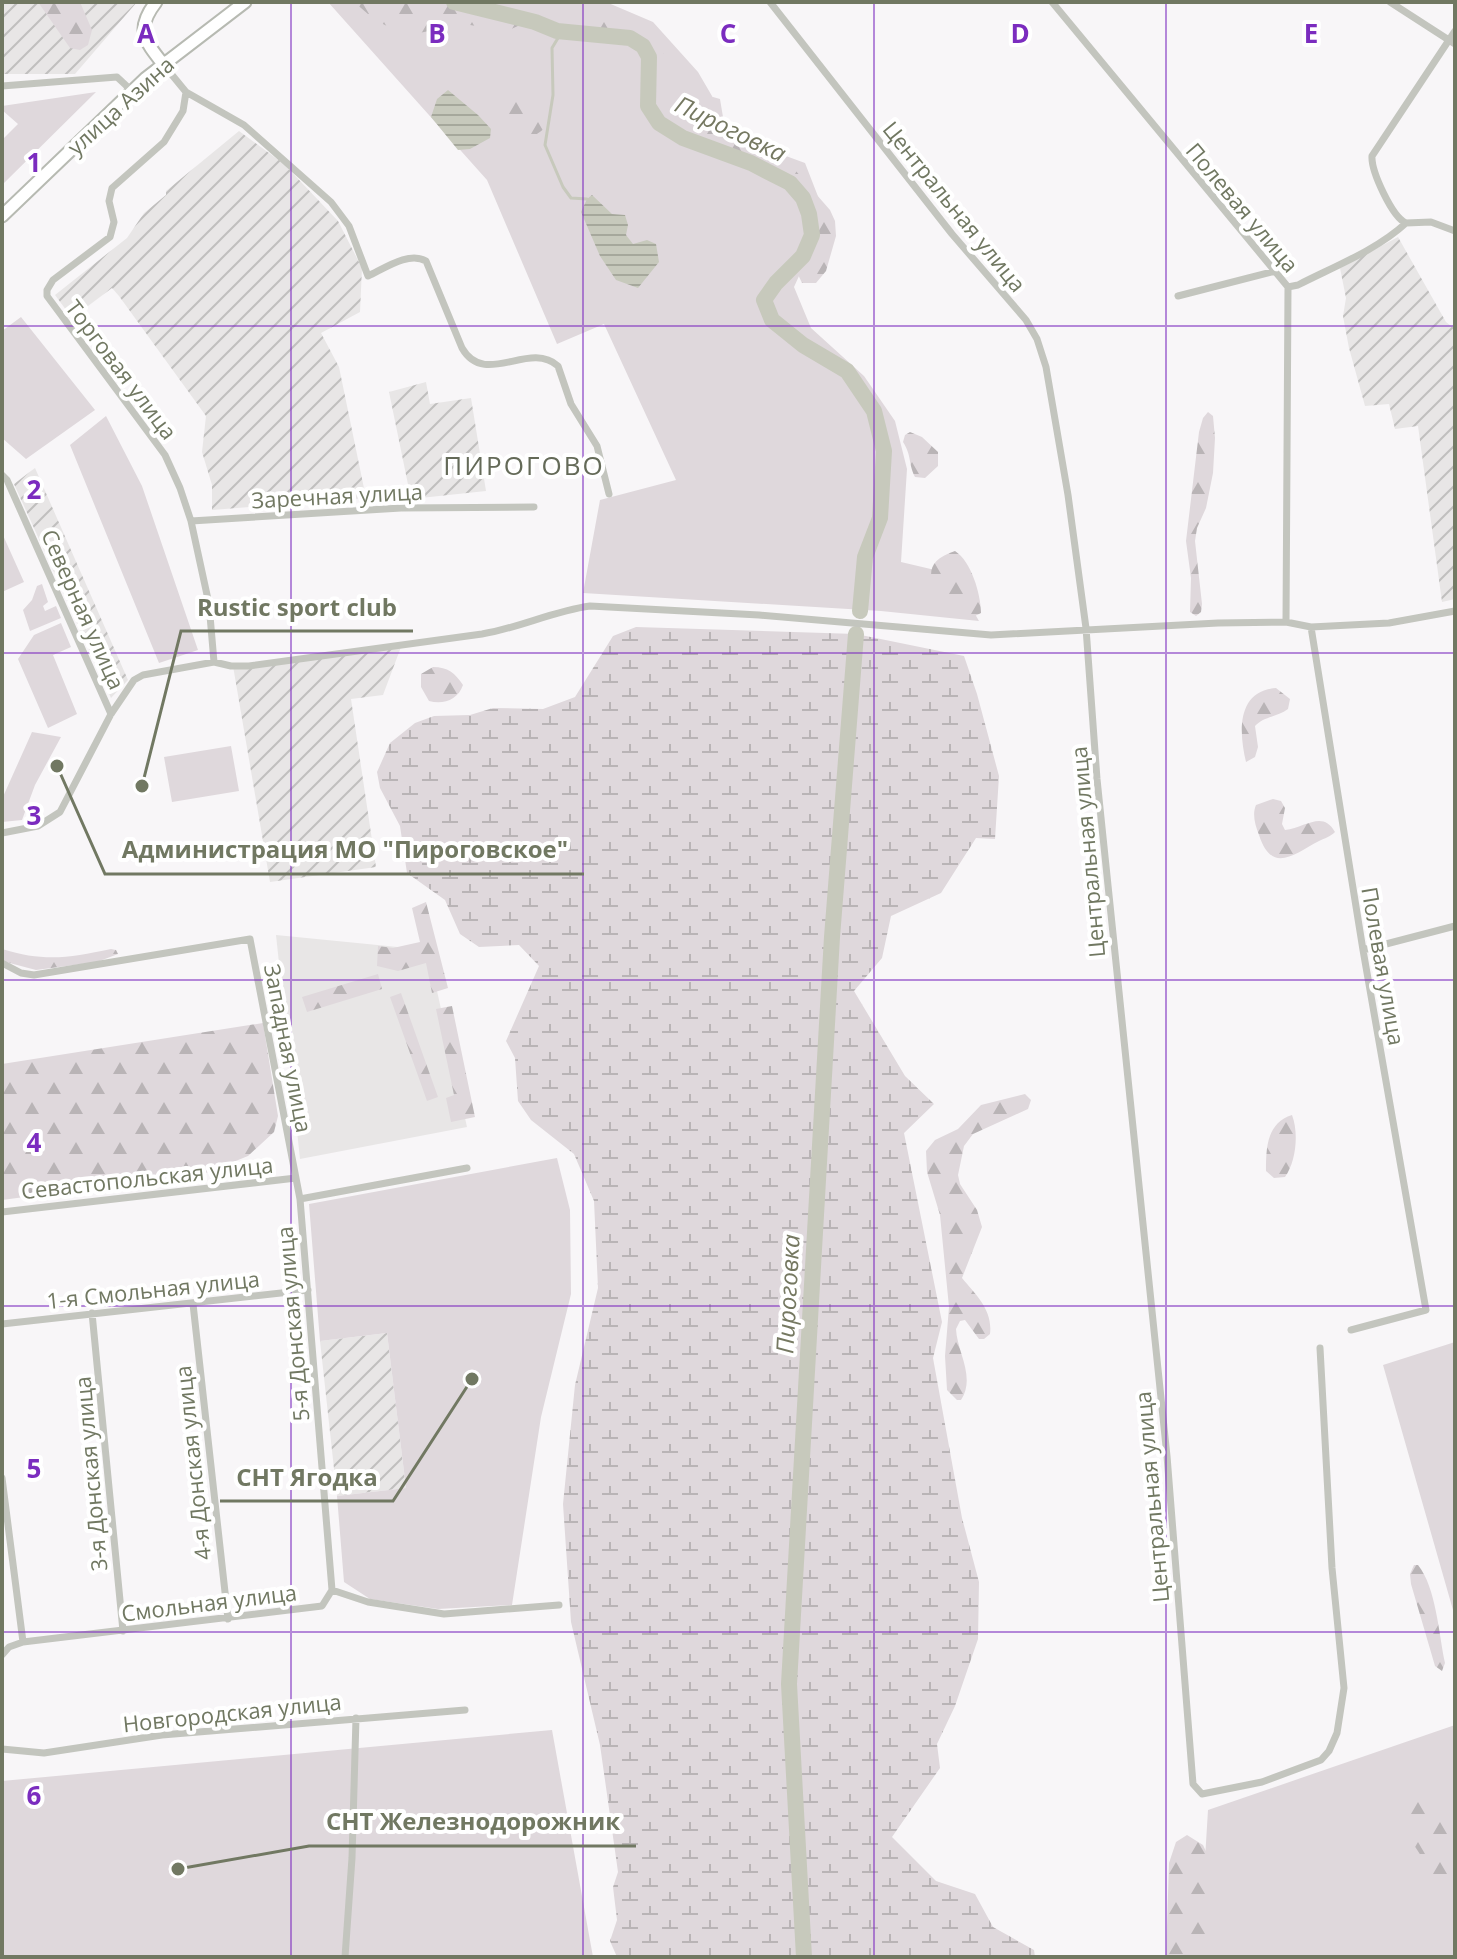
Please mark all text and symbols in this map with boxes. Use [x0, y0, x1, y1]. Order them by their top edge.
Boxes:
text: A [137, 15, 155, 51]
text: B [428, 15, 446, 51]
text: C [720, 15, 736, 51]
text: D [1010, 15, 1030, 51]
text: E [1304, 15, 1318, 51]
street label: улица Азина [60, 49, 180, 161]
water label: Пироговка [670, 87, 792, 169]
street label: Центральная улица [877, 114, 1033, 298]
street label: Полевая улица [1180, 136, 1306, 278]
text: 1 [27, 144, 41, 180]
street label: Торговая улица [60, 293, 184, 445]
district label: ПИРОГОВО [443, 447, 605, 483]
text: 2 [27, 471, 42, 507]
street label: Заречная улица [250, 476, 424, 514]
street label: Северная улица [35, 524, 133, 694]
callout: Rustic sport club [181, 583, 413, 631]
text: Rustic sport club [197, 590, 397, 623]
street label: Центральная улица [1063, 745, 1111, 959]
text: 3 [27, 797, 41, 833]
callout: Администрация МО "Пироговское" [105, 826, 584, 874]
text: Администрация МО "Пироговское" [122, 832, 568, 865]
street label: Полевая улица [1355, 884, 1413, 1048]
street label: Западная улица [258, 961, 320, 1135]
text: 4 [27, 1124, 42, 1160]
street label: Севастопольская улица [19, 1149, 275, 1205]
street label: 5-я Донская улица [269, 1225, 315, 1423]
water label: Пироговка [767, 1233, 807, 1355]
street label: 1-я Смольная улица [45, 1263, 261, 1315]
street label: 4-я Донская улица [167, 1364, 217, 1562]
street label: 3-я Донская улица [67, 1375, 113, 1573]
street label: Центральная улица [1127, 1390, 1175, 1604]
text: 5 [27, 1450, 41, 1486]
callout: СНТ Ягодка [220, 1453, 393, 1501]
text: СНТ Ягодка [236, 1460, 378, 1493]
street label: Смольная улица [120, 1576, 298, 1628]
street label: Новгородская улица [121, 1686, 343, 1738]
text: 6 [27, 1777, 42, 1813]
callout: СНТ Железнодорожник [309, 1798, 636, 1846]
text: СНТ Железнодорожник [326, 1804, 620, 1837]

